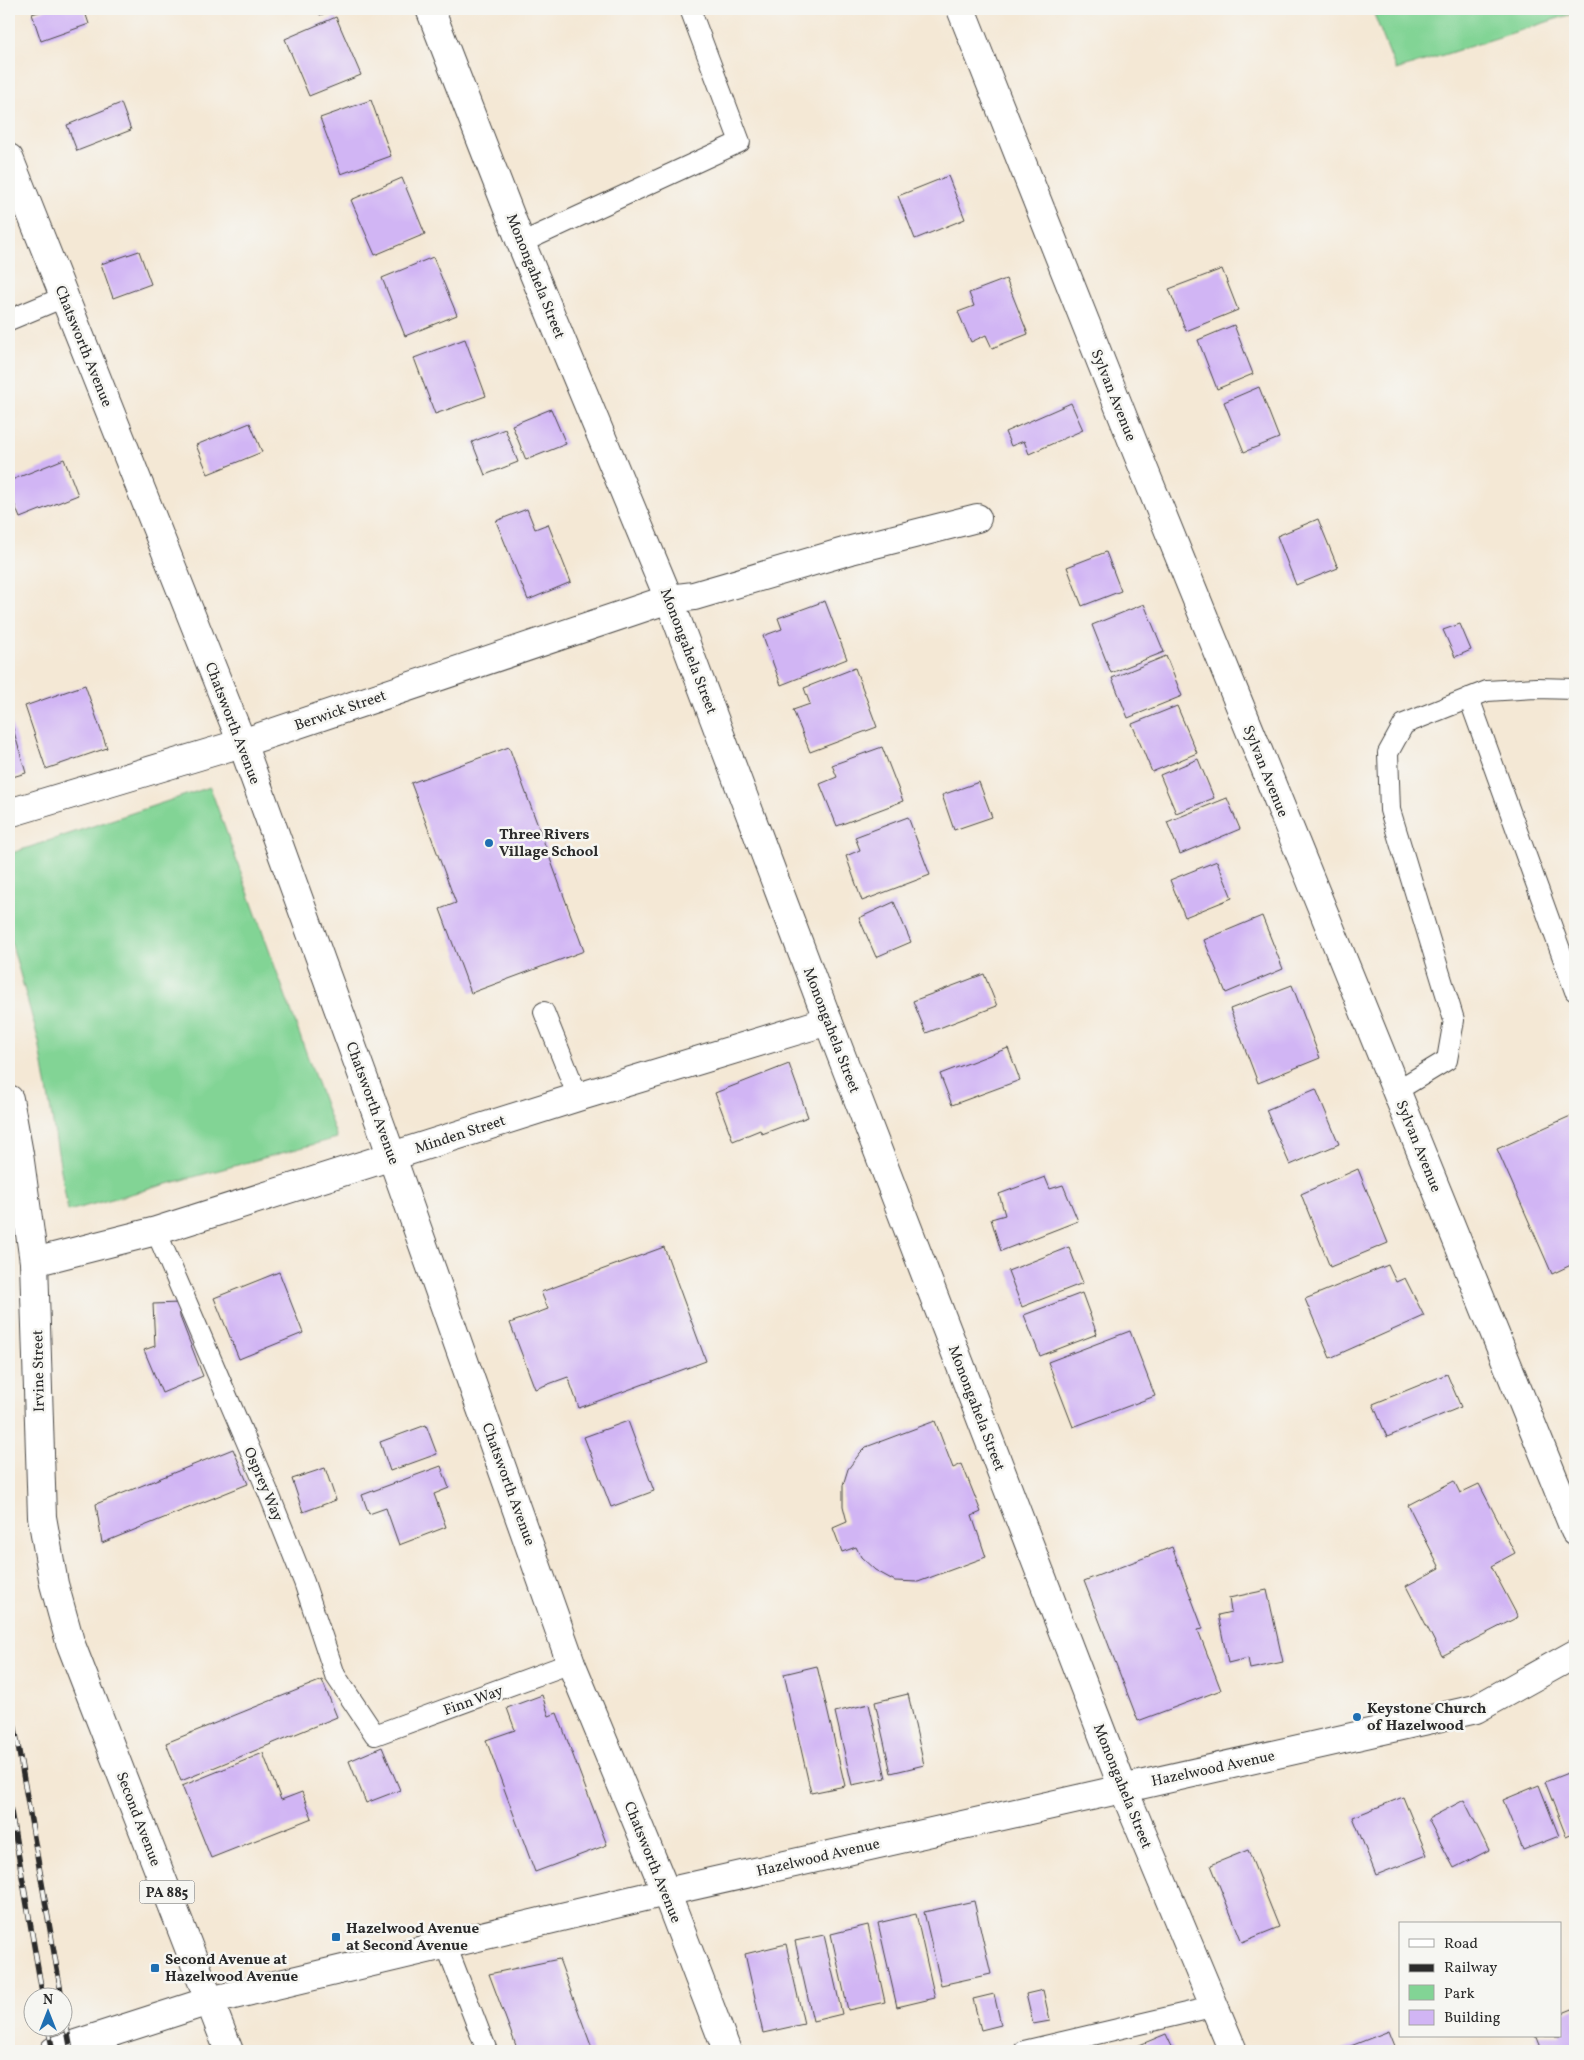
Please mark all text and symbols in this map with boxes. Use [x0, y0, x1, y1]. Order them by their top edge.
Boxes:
street label: Monongahela Street [500, 211, 569, 342]
street label: Chatsworth Avenue [49, 283, 117, 410]
street label: Sylvan Avenue [1085, 347, 1141, 445]
street label: Monongahela Street [654, 586, 721, 717]
street label: Chatsworth Avenue [199, 659, 265, 788]
street label: Berwick Street [292, 686, 389, 737]
street label: Sylvan Avenue [1237, 723, 1293, 821]
place label: Three Rivers Village School [499, 825, 598, 863]
marker: Three Rivers Village School [483, 837, 495, 849]
street label: Monongahela Street [797, 965, 864, 1096]
street label: Chatsworth Avenue [340, 1039, 404, 1168]
street label: Sylvan Avenue [1390, 1098, 1446, 1196]
street label: Minden Street [412, 1111, 509, 1160]
street label: Irvine Street [28, 1330, 51, 1412]
street label: Monongahela Street [942, 1343, 1009, 1474]
street label: Chatsworth Avenue [476, 1420, 540, 1549]
street label: Osprey Way [238, 1444, 288, 1525]
street label: Finn Way [441, 1681, 506, 1722]
place label: Keystone Church of Hazelwood [1367, 1699, 1487, 1737]
marker: Keystone Church of Hazelwood [1351, 1711, 1363, 1723]
street label: Monongahela Street [1087, 1721, 1156, 1852]
street label: Hazelwood Avenue [1150, 1746, 1277, 1793]
street label: Second Avenue [110, 1769, 165, 1870]
street label: Chatsworth Avenue [618, 1799, 686, 1926]
street label: Hazelwood Avenue [755, 1834, 882, 1883]
road number: PA 885 [140, 1880, 194, 1904]
place label: Hazelwood Avenue at Second Avenue [346, 1919, 479, 1957]
legend [1399, 1922, 1562, 2038]
marker: Hazelwood Avenue at Second Avenue [330, 1931, 342, 1943]
text: Road [1444, 1934, 1478, 1955]
place label: Second Avenue at Hazelwood Avenue [165, 1950, 298, 1988]
text: Railway [1444, 1958, 1497, 1979]
marker: Second Avenue at Hazelwood Avenue [149, 1962, 161, 1974]
text: Park [1444, 1984, 1475, 2005]
north arrow [22, 1988, 72, 2038]
text: N [43, 1991, 53, 2010]
text: Building [1444, 2008, 1501, 2029]

